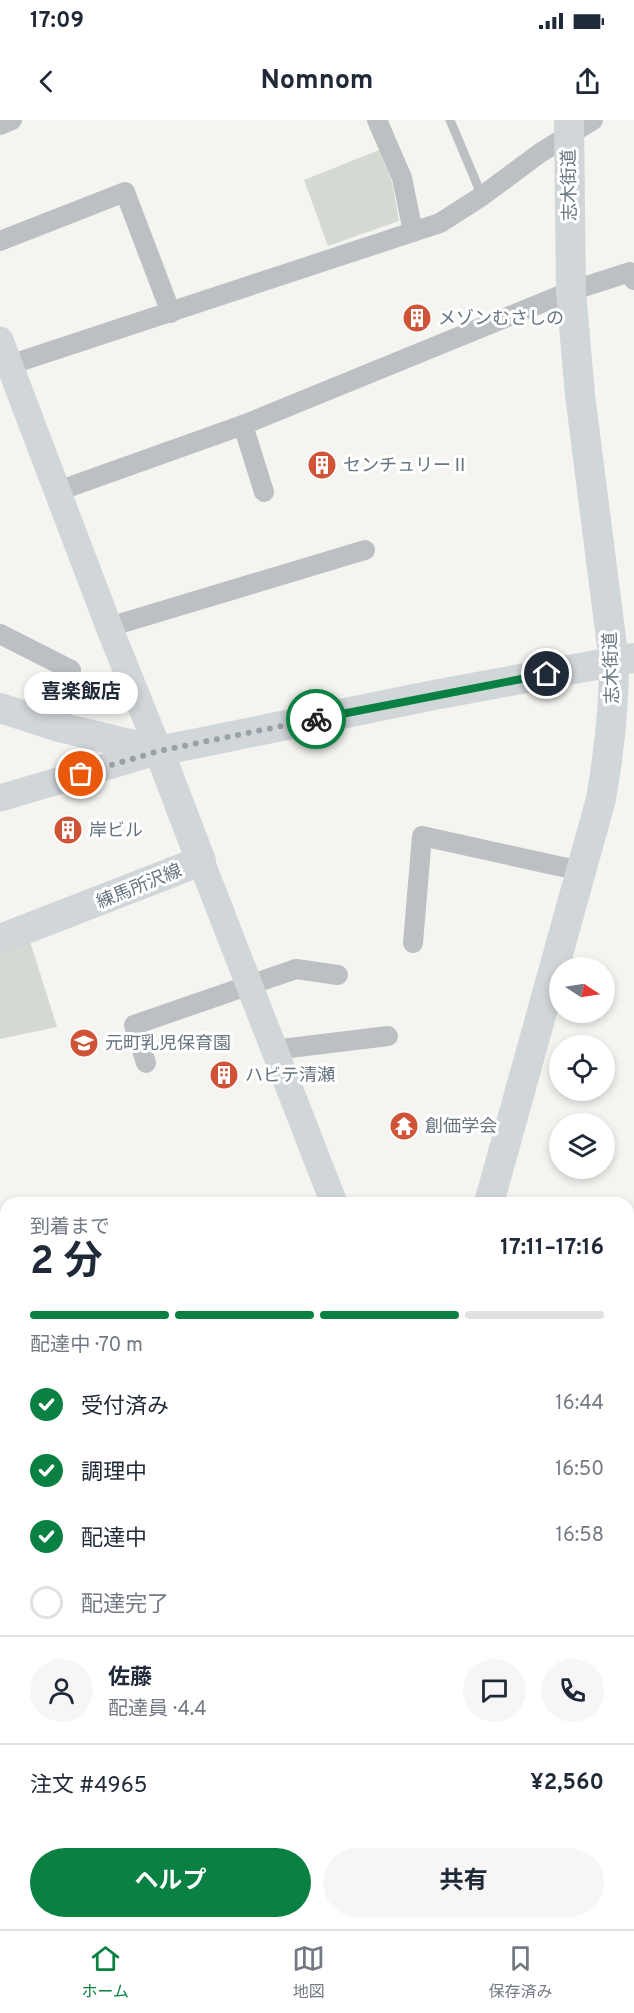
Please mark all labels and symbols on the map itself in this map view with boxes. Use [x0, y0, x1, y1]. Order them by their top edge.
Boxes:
street label: 志木街道 [558, 149, 583, 221]
building icon: メゾンむさしの [401, 302, 433, 334]
place label: メゾンむさしの [438, 308, 564, 331]
building icon: センチュリーⅡ [306, 449, 338, 481]
place label: センチュリーⅡ [343, 455, 469, 478]
street label: 志木街道 [600, 632, 625, 704]
pin [521, 648, 572, 699]
callout: 喜楽飯店 [24, 672, 138, 714]
courier [286, 689, 346, 749]
pin [55, 748, 106, 799]
building icon: 岸ビル [52, 814, 84, 846]
place label: 岸ビル [89, 820, 143, 843]
street label: 練馬所沢線 [94, 860, 186, 915]
north arrow [549, 957, 615, 1023]
school or university icon: 元町乳児保育園 [68, 1027, 100, 1059]
place label: 元町乳児保育園 [105, 1033, 231, 1056]
building icon: ハビテ清瀬 [208, 1059, 240, 1091]
place label: ハビテ清瀬 [245, 1065, 335, 1088]
temple icon: 創価学会 [388, 1110, 420, 1142]
place label: 創価学会 [425, 1116, 497, 1139]

